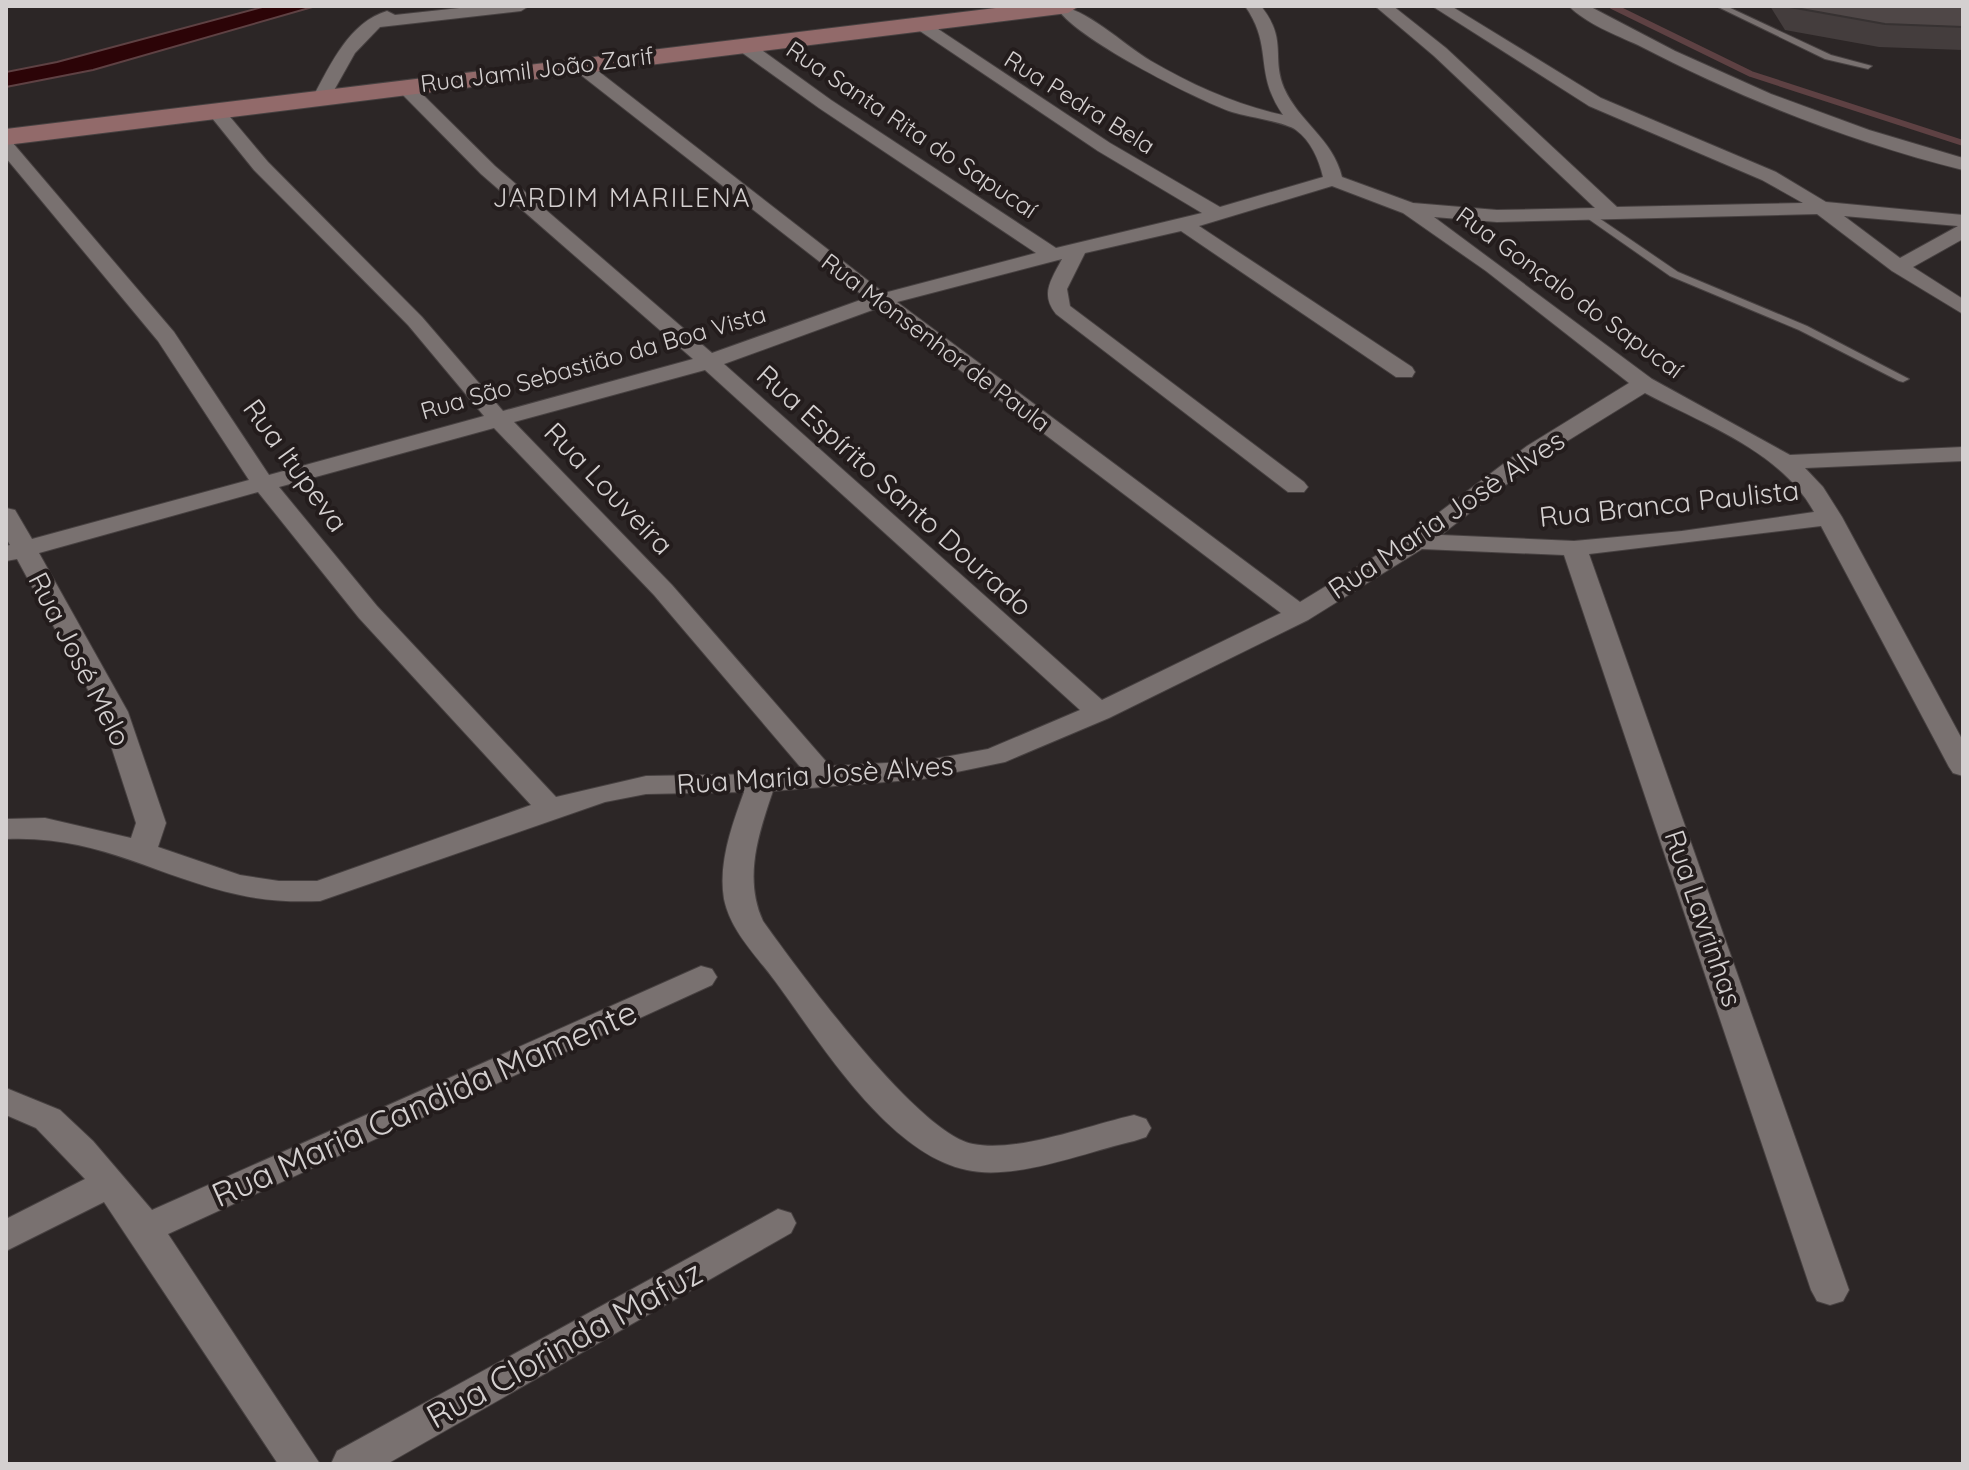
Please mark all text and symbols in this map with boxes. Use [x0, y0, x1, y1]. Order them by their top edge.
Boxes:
street label: Rua Santa Rita do Sapucaí [781, 34, 1044, 225]
street label: Rua Jamil João Zarif [419, 40, 656, 98]
street label: Rua Pedra Bela [999, 44, 1161, 160]
district label: JARDIM MARILENA [492, 181, 752, 214]
street label: Rua Gonçalo do Sapucaí [1451, 200, 1690, 385]
street label: Rua Monsenhor de Paula [816, 246, 1056, 438]
street label: Rua São Sebastião da Boa Vista [417, 298, 769, 426]
street label: Rua Espírito Santo Dourado [750, 357, 1040, 623]
street label: Rua Itupeva [236, 392, 356, 538]
street label: Rua Louveira [537, 414, 681, 562]
street label: Rua Maria Josè Alves [1321, 422, 1571, 606]
street label: Rua Branca Paulista [1537, 472, 1801, 534]
street label: Rua José Melo [21, 566, 139, 752]
street label: Rua Maria Josè Alves [675, 747, 955, 801]
street label: Rua Lavrinhas [1657, 825, 1751, 1011]
street label: Rua Maria Candida Mamente [205, 990, 643, 1216]
street label: Rua Clorinda Mafuz [418, 1250, 710, 1438]

